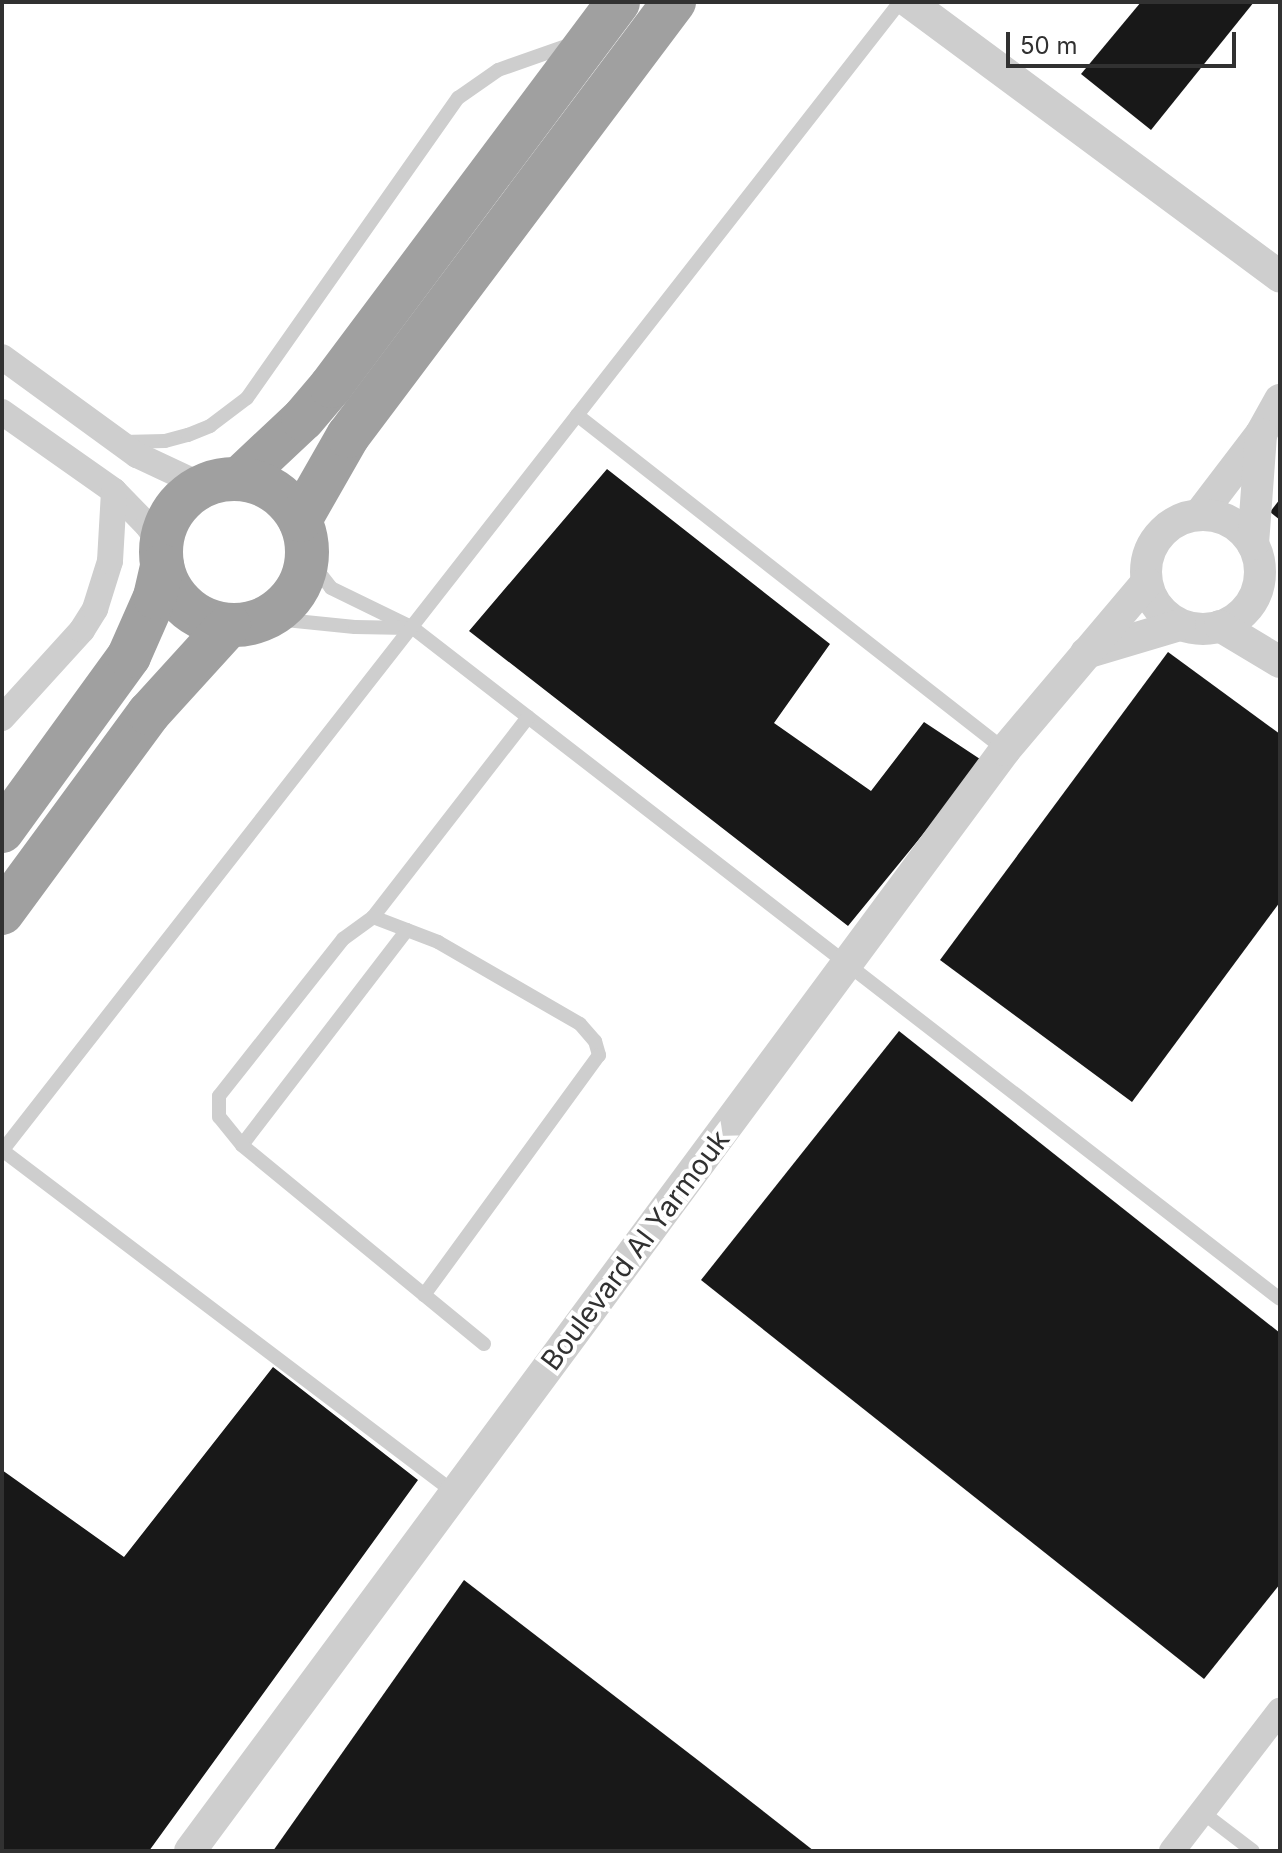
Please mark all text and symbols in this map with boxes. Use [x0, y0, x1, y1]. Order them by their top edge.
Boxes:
scale bar [1010, 16, 1240, 66]
text: 50 m [1020, 31, 1078, 60]
street label: Boulevard Al Yarmouk [534, 1123, 736, 1377]

